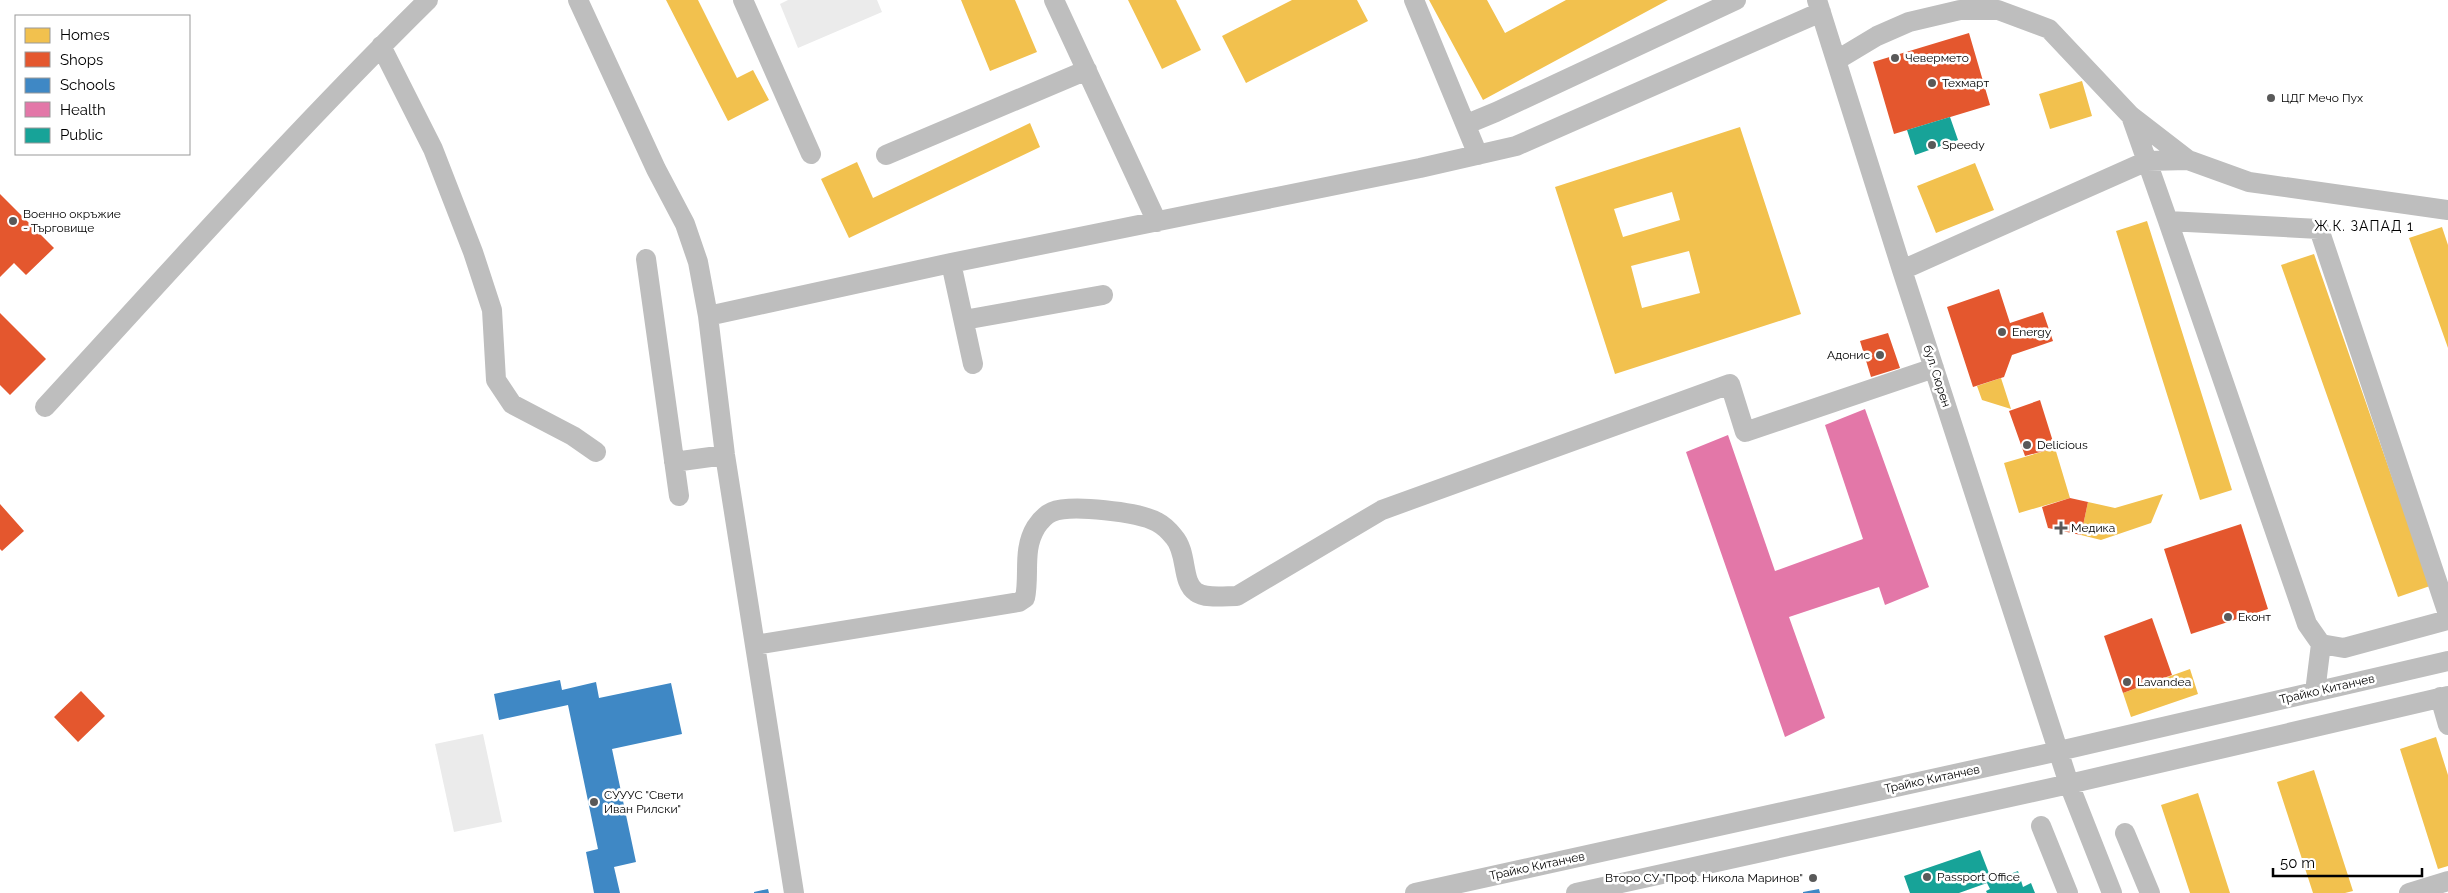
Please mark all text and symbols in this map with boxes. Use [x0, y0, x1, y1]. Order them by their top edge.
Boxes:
legend [15, 15, 190, 155]
text: Homes [60, 26, 110, 44]
text: Shops [60, 51, 103, 69]
place label: Чевермето [1905, 51, 1969, 65]
marker: Чевермето [1889, 52, 1901, 64]
text: Schools [60, 76, 115, 94]
place label: Техмарт [1942, 76, 1989, 90]
marker: Техмарт [1926, 77, 1938, 89]
place label: ЦДГ Мечо Пух [2281, 91, 2363, 105]
marker: ЦДГ Мечо Пух [2265, 92, 2277, 104]
text: Health [60, 101, 106, 119]
text: Public [60, 126, 103, 144]
place label: Speedy [1942, 138, 1985, 152]
marker: Speedy [1926, 139, 1938, 151]
place label: Военно окръжие - Търговище [23, 207, 121, 235]
marker: Военно окръжие - Търговище [7, 215, 19, 227]
district label: Ж.К. ЗАПАД 1 [2314, 218, 2414, 234]
place label: Energy [2012, 325, 2052, 339]
marker: Energy [1996, 326, 2008, 338]
street label: бул. Сюрен [1920, 343, 1954, 409]
place label: Адонис [1827, 348, 1870, 362]
marker: Адонис [1874, 349, 1886, 361]
place label: Delicious [2037, 438, 2088, 452]
marker: Delicious [2021, 439, 2033, 451]
place label: Медика [2071, 521, 2115, 535]
marker: Медика [2055, 522, 2067, 534]
place label: Еконт [2238, 610, 2271, 624]
marker: Еконт [2222, 611, 2234, 623]
street label: Трайко Китанчев [2278, 671, 2376, 707]
place label: Lavandea [2137, 675, 2191, 689]
marker: Lavandea [2121, 676, 2133, 688]
street label: Трайко Китанчев [1883, 762, 1981, 796]
place label: СУУУС "Свети Иван Рилски" [604, 788, 684, 816]
marker: СУУУС "Свети Иван Рилски" [588, 796, 600, 808]
scale bar [2273, 846, 2422, 878]
street label: Трайко Китанчев [1488, 849, 1586, 883]
text: 50 m [2280, 854, 2315, 872]
place label: Passport Office [1937, 870, 2020, 884]
place label: Второ СУ "Проф. Никола Маринов" [1605, 871, 1803, 885]
marker: Passport Office [1921, 871, 1933, 883]
marker: Второ СУ "Проф. Никола Маринов" [1807, 872, 1819, 884]

